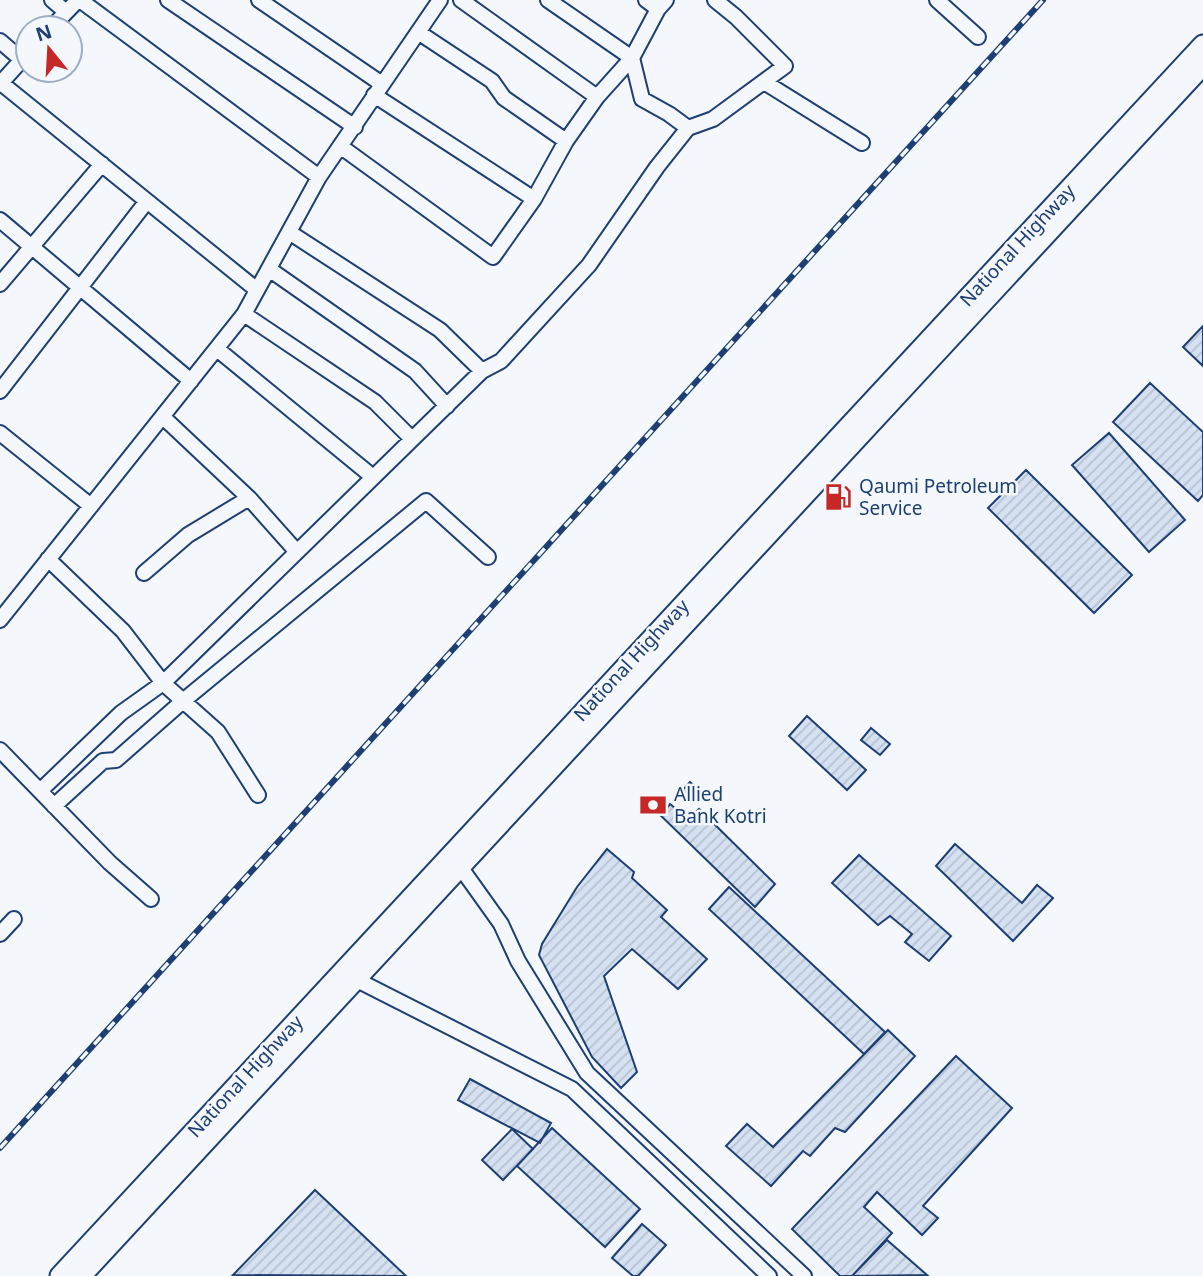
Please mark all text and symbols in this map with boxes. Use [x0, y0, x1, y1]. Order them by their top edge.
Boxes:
north arrow [14, 14, 84, 84]
text: N [32, 18, 55, 48]
street label: National Highway [954, 178, 1081, 312]
place label: Qaumi Petroleum Service [859, 473, 1017, 521]
fuel station icon: Qaumi Petroleum Service [823, 482, 853, 512]
street label: National Highway [568, 593, 695, 727]
place label: Allied Bank Kotri [674, 781, 767, 829]
bank icon: Allied Bank Kotri [638, 790, 668, 820]
street label: National Highway [182, 1009, 309, 1143]

